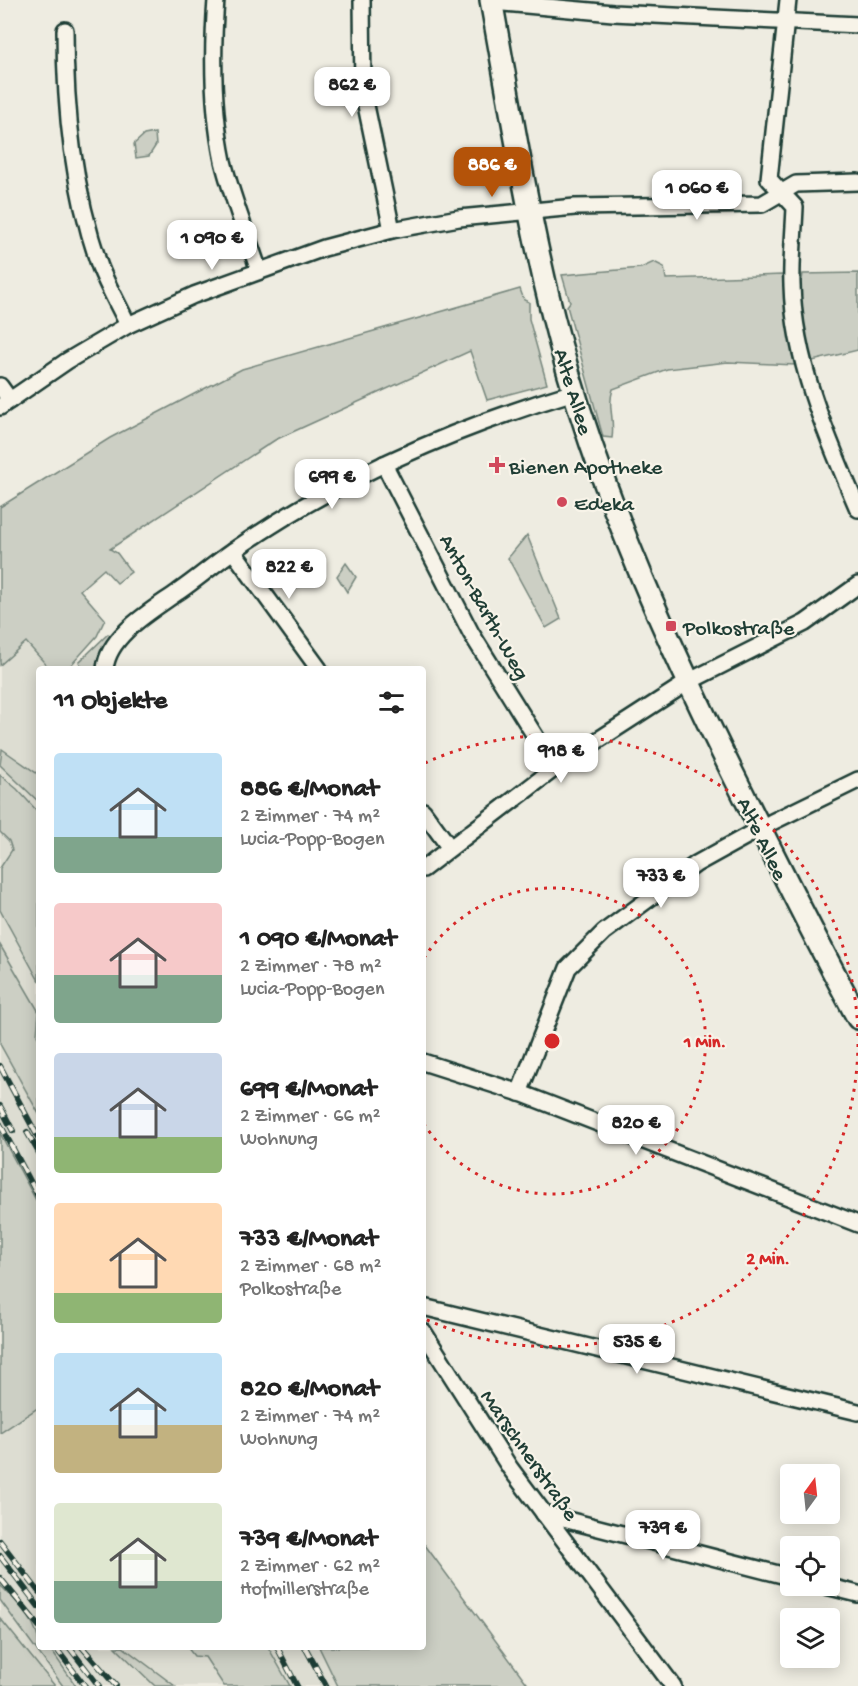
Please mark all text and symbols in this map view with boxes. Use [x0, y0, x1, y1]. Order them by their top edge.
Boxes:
pin: 862 € [310, 67, 394, 118]
text: 862 € [328, 75, 376, 98]
pin: 886 € [450, 147, 534, 198]
text: 886 € [468, 155, 516, 178]
pin: 1 060 € [642, 170, 752, 221]
text: 1 060 € [666, 178, 728, 201]
pin: 1 090 € [157, 220, 267, 271]
text: 1 090 € [181, 228, 243, 251]
street label: Alte Allee [546, 346, 597, 439]
place label: Bienen Apotheke [508, 456, 663, 482]
marker: Bienen Apotheke [490, 458, 504, 472]
pin: 699 € [290, 459, 374, 510]
text: 699 € [309, 467, 355, 490]
place label: Edeka [574, 493, 635, 519]
marker: Edeka [555, 495, 569, 509]
street label: Anton-Barth-Weg [432, 530, 533, 685]
pin: 822 € [247, 549, 331, 600]
text: 822 € [265, 557, 313, 580]
place label: Polkostraße [682, 617, 795, 643]
marker: Polkostraße [664, 619, 678, 633]
icon: filters [375, 686, 408, 719]
text: 11 Objekte [54, 687, 167, 718]
pin: 918 € [519, 733, 603, 784]
text: 918 € [538, 741, 584, 764]
text: 886 €/Monat [240, 775, 378, 806]
icon: home [102, 777, 174, 849]
street label: Alte Allee [729, 794, 792, 886]
text: 2 Zimmer · 74 m² [240, 806, 380, 829]
text: Lucia-Popp-Bogen [240, 829, 384, 852]
pin: 733 € [619, 858, 703, 909]
text: 733 € [637, 866, 685, 889]
text: 1 090 €/Monat [240, 925, 396, 956]
icon: home [102, 927, 174, 999]
text: 2 Zimmer · 78 m² [240, 956, 382, 979]
text: Lucia-Popp-Bogen [240, 979, 384, 1002]
centre of rings [542, 1031, 562, 1051]
text: 1 Min. [683, 1033, 726, 1054]
text: 699 €/Monat [240, 1075, 376, 1106]
icon: home [102, 1077, 174, 1149]
pin: 820 € [594, 1105, 678, 1156]
text: 2 Zimmer · 66 m² [240, 1106, 381, 1129]
text: 820 € [612, 1113, 660, 1136]
text: Wohnung [240, 1129, 318, 1152]
text: 733 €/Monat [240, 1225, 377, 1256]
icon: home [102, 1227, 174, 1299]
text: 2 Min. [746, 1250, 790, 1271]
text: 2 Zimmer · 68 m² [240, 1256, 381, 1279]
text: Polkostraße [240, 1279, 341, 1302]
pin: 535 € [595, 1324, 679, 1375]
text: 535 € [613, 1332, 661, 1355]
text: 820 €/Monat [240, 1375, 379, 1406]
icon: home [102, 1377, 174, 1449]
street label: Marschnerstraße [473, 1386, 583, 1527]
text: 2 Zimmer · 74 m² [240, 1406, 380, 1429]
text: Wohnung [240, 1429, 318, 1452]
north arrow [780, 1464, 840, 1524]
map controls [780, 1464, 840, 1668]
pin: 739 € [621, 1510, 705, 1561]
text: 739 € [639, 1518, 687, 1541]
text: 739 €/Monat [240, 1525, 377, 1556]
icon: home [102, 1527, 174, 1599]
button: locate [780, 1536, 840, 1596]
text: 2 Zimmer · 62 m² [240, 1556, 380, 1579]
text: Hofmillerstraße [240, 1579, 369, 1602]
button: layers [780, 1608, 840, 1668]

